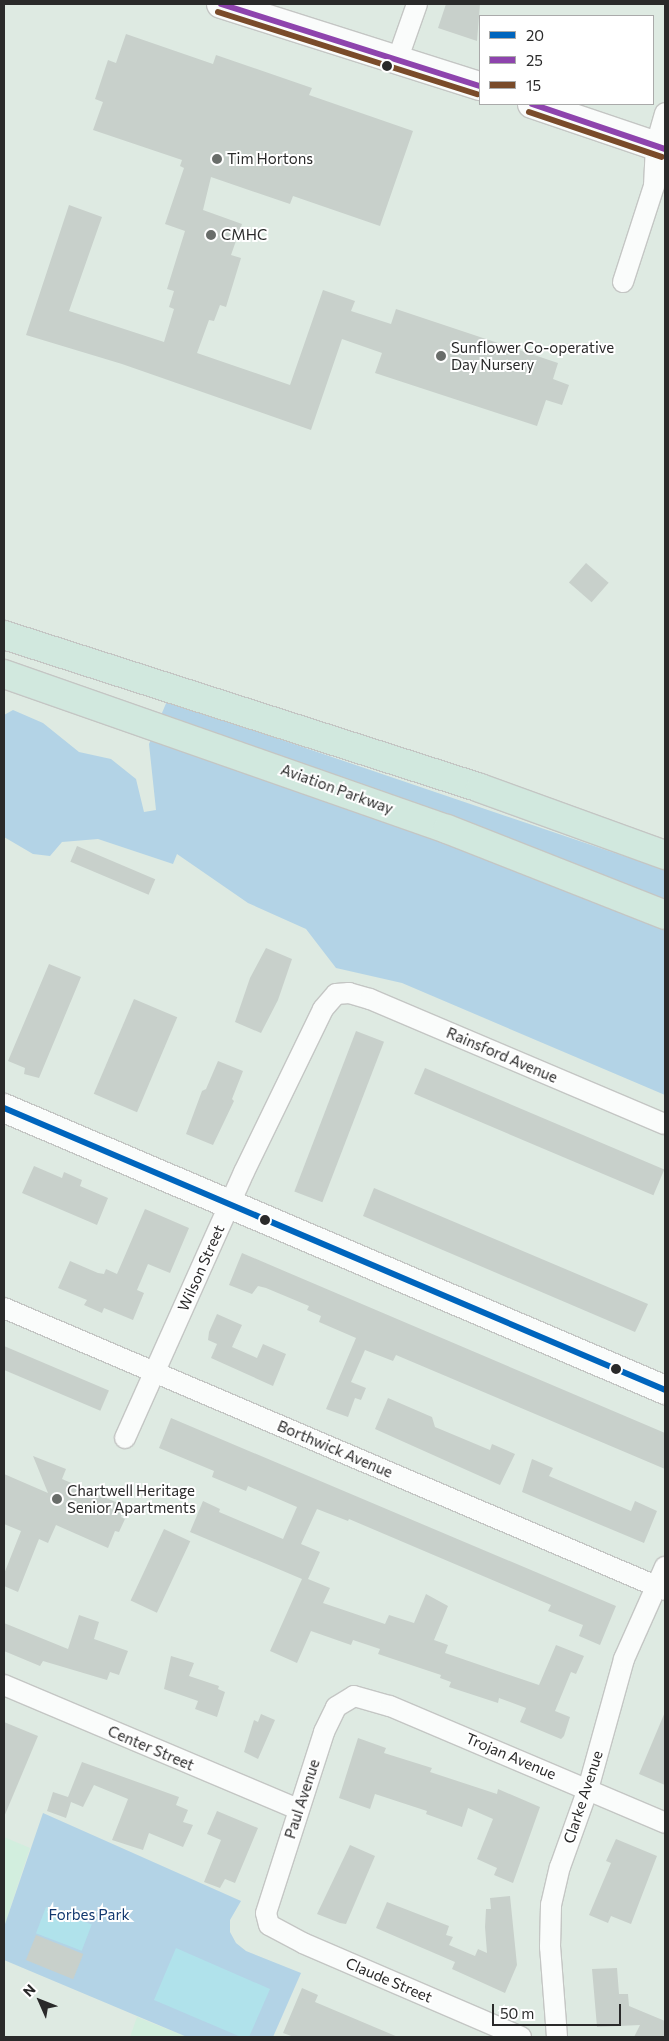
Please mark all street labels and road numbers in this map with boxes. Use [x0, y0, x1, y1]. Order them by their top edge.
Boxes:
street label: Aviation Parkway [278, 760, 396, 818]
street label: Rainsford Avenue [444, 1023, 560, 1087]
street label: Wilson Street [174, 1222, 228, 1314]
street label: Borthwick Avenue [275, 1417, 395, 1481]
street label: Center Street [105, 1722, 197, 1774]
street label: Trojan Avenue [463, 1729, 559, 1783]
street label: Clarke Avenue [560, 1748, 606, 1846]
street label: Paul Avenue [281, 1757, 323, 1841]
street label: Claude Street [343, 1954, 435, 2006]

